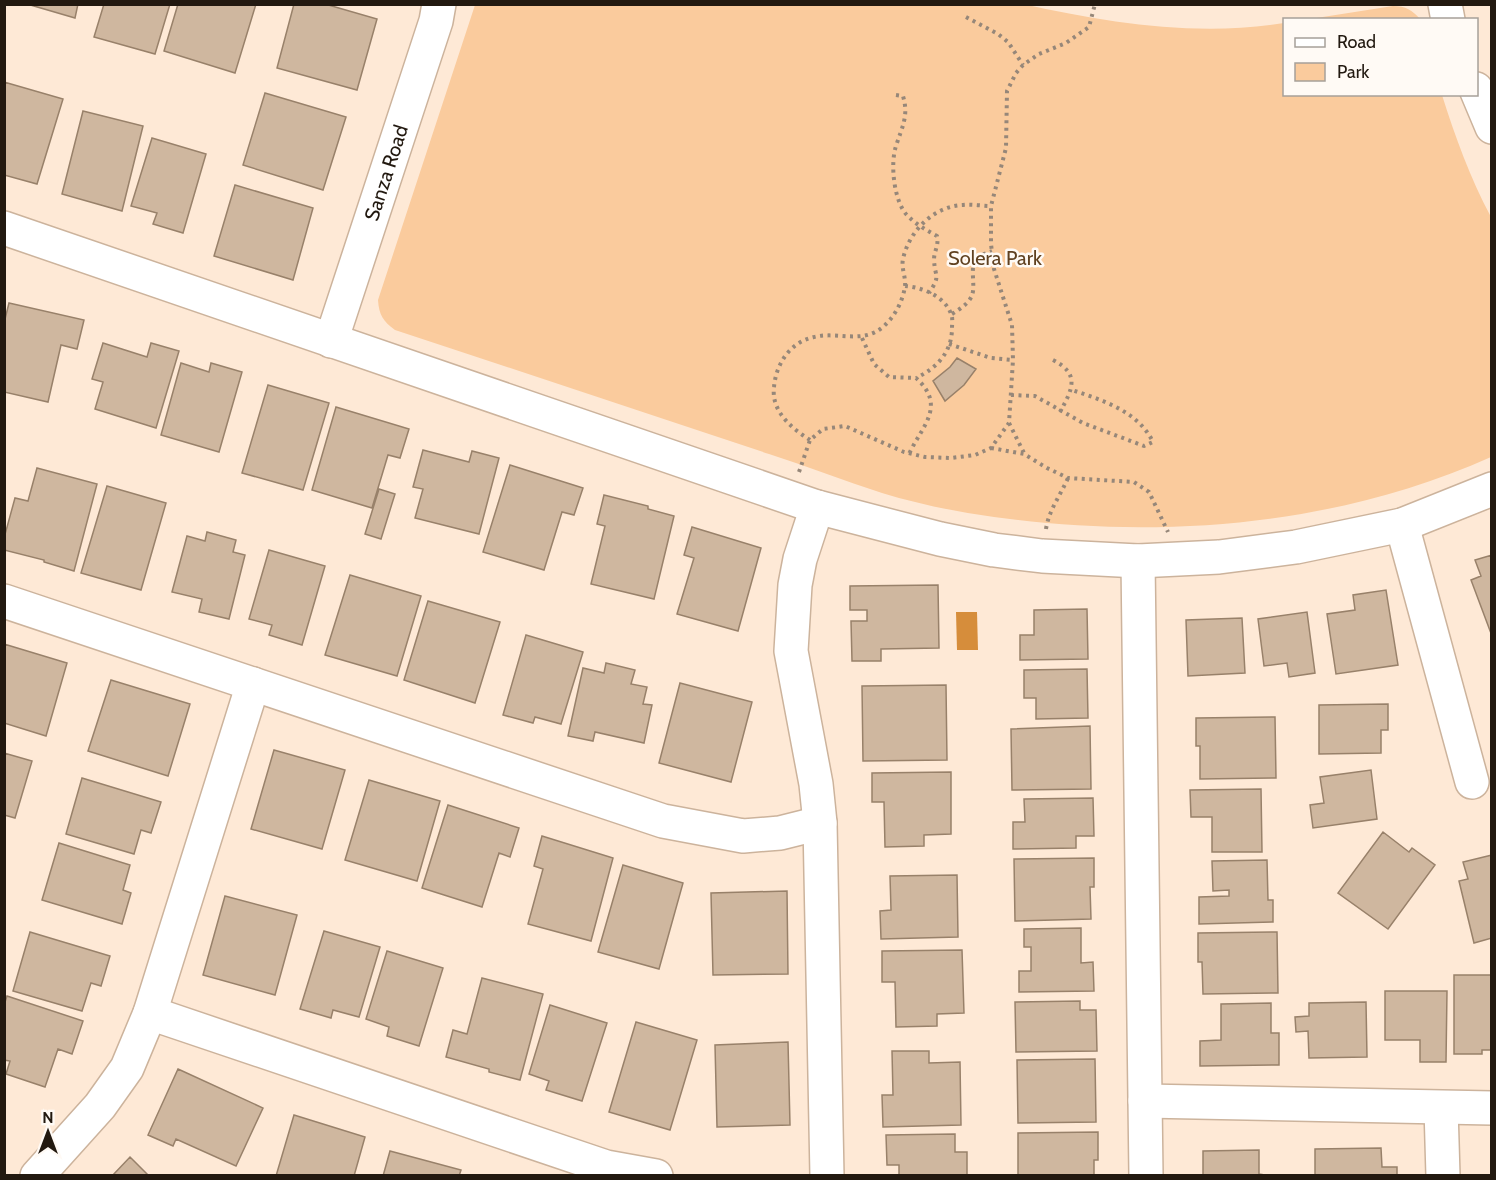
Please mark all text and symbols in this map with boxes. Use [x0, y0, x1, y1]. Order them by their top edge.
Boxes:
legend [1283, 18, 1478, 96]
text: Road [1337, 31, 1376, 53]
text: Park [1337, 61, 1370, 83]
street label: Sanza Road [359, 122, 413, 224]
park label: Solera Park [948, 246, 1042, 270]
north arrow [18, 1102, 78, 1162]
text: N [42, 1108, 54, 1127]

